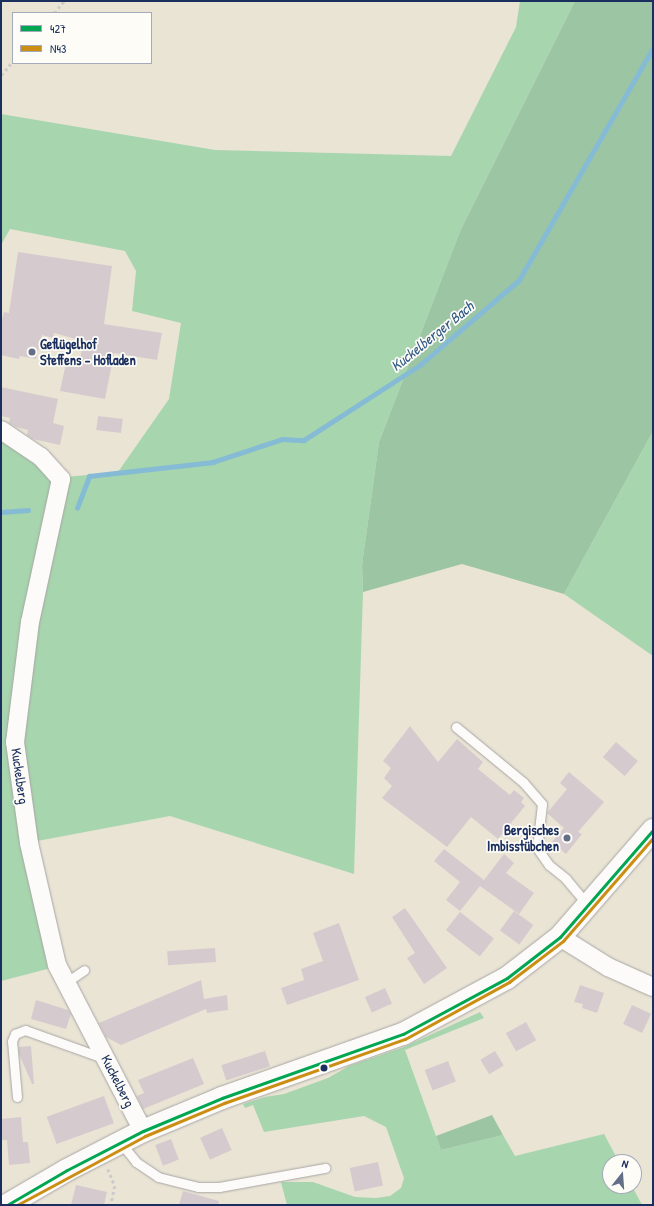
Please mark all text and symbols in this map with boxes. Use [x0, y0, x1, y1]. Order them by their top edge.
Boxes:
legend [12, 12, 152, 64]
text: 427 [50, 20, 66, 37]
text: N43 [50, 40, 66, 57]
water label: Kuckelberger Bach [387, 297, 477, 375]
place label: Geflügelhof Steffens - Hofladen [40, 336, 136, 368]
marker: Geflügelhof Steffens - Hofladen [27, 347, 37, 357]
street label: Kuckelberg [8, 747, 32, 805]
place label: Bergisches Imbisstübchen [487, 822, 559, 854]
marker: Bergisches Imbisstübchen [562, 833, 572, 843]
street label: Kuckelberg [98, 1052, 138, 1110]
unlabelled marker [319, 1063, 329, 1073]
north arrow [602, 1154, 642, 1194]
text: N [620, 1156, 630, 1171]

